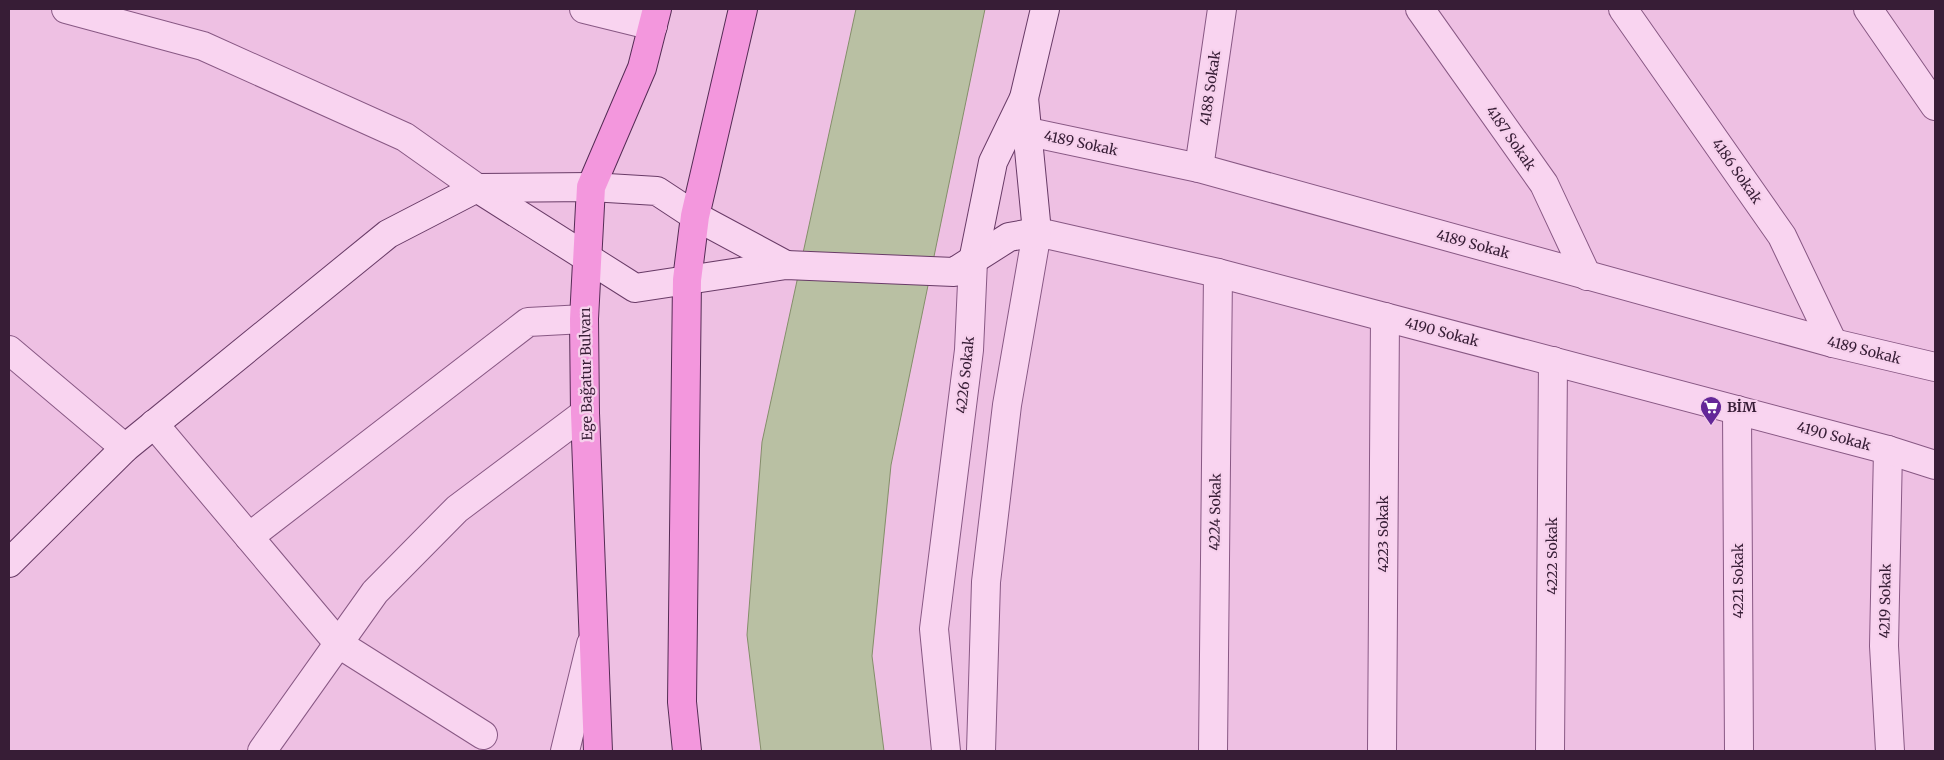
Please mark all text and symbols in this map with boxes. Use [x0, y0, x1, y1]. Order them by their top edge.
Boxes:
street label: 4188 Sokak [1196, 49, 1224, 126]
street label: 4187 Sokak [1482, 102, 1540, 174]
street label: 4189 Sokak [1042, 126, 1120, 160]
street label: 4186 Sokak [1708, 135, 1766, 207]
street label: 4189 Sokak [1434, 226, 1512, 262]
street label: Ege Bağatur Bulvarı [576, 307, 596, 441]
street label: 4190 Sokak [1403, 313, 1481, 351]
street label: 4189 Sokak [1825, 332, 1903, 368]
street label: 4226 Sokak [952, 335, 978, 414]
supermarket icon: BİM [1699, 395, 1723, 426]
place label: BİM [1727, 398, 1757, 416]
street label: 4190 Sokak [1795, 417, 1873, 455]
street label: 4224 Sokak [1205, 473, 1225, 551]
street label: 4223 Sokak [1374, 495, 1392, 572]
street label: 4222 Sokak [1543, 517, 1561, 595]
street label: 4221 Sokak [1729, 543, 1747, 619]
street label: 4219 Sokak [1875, 563, 1895, 639]

